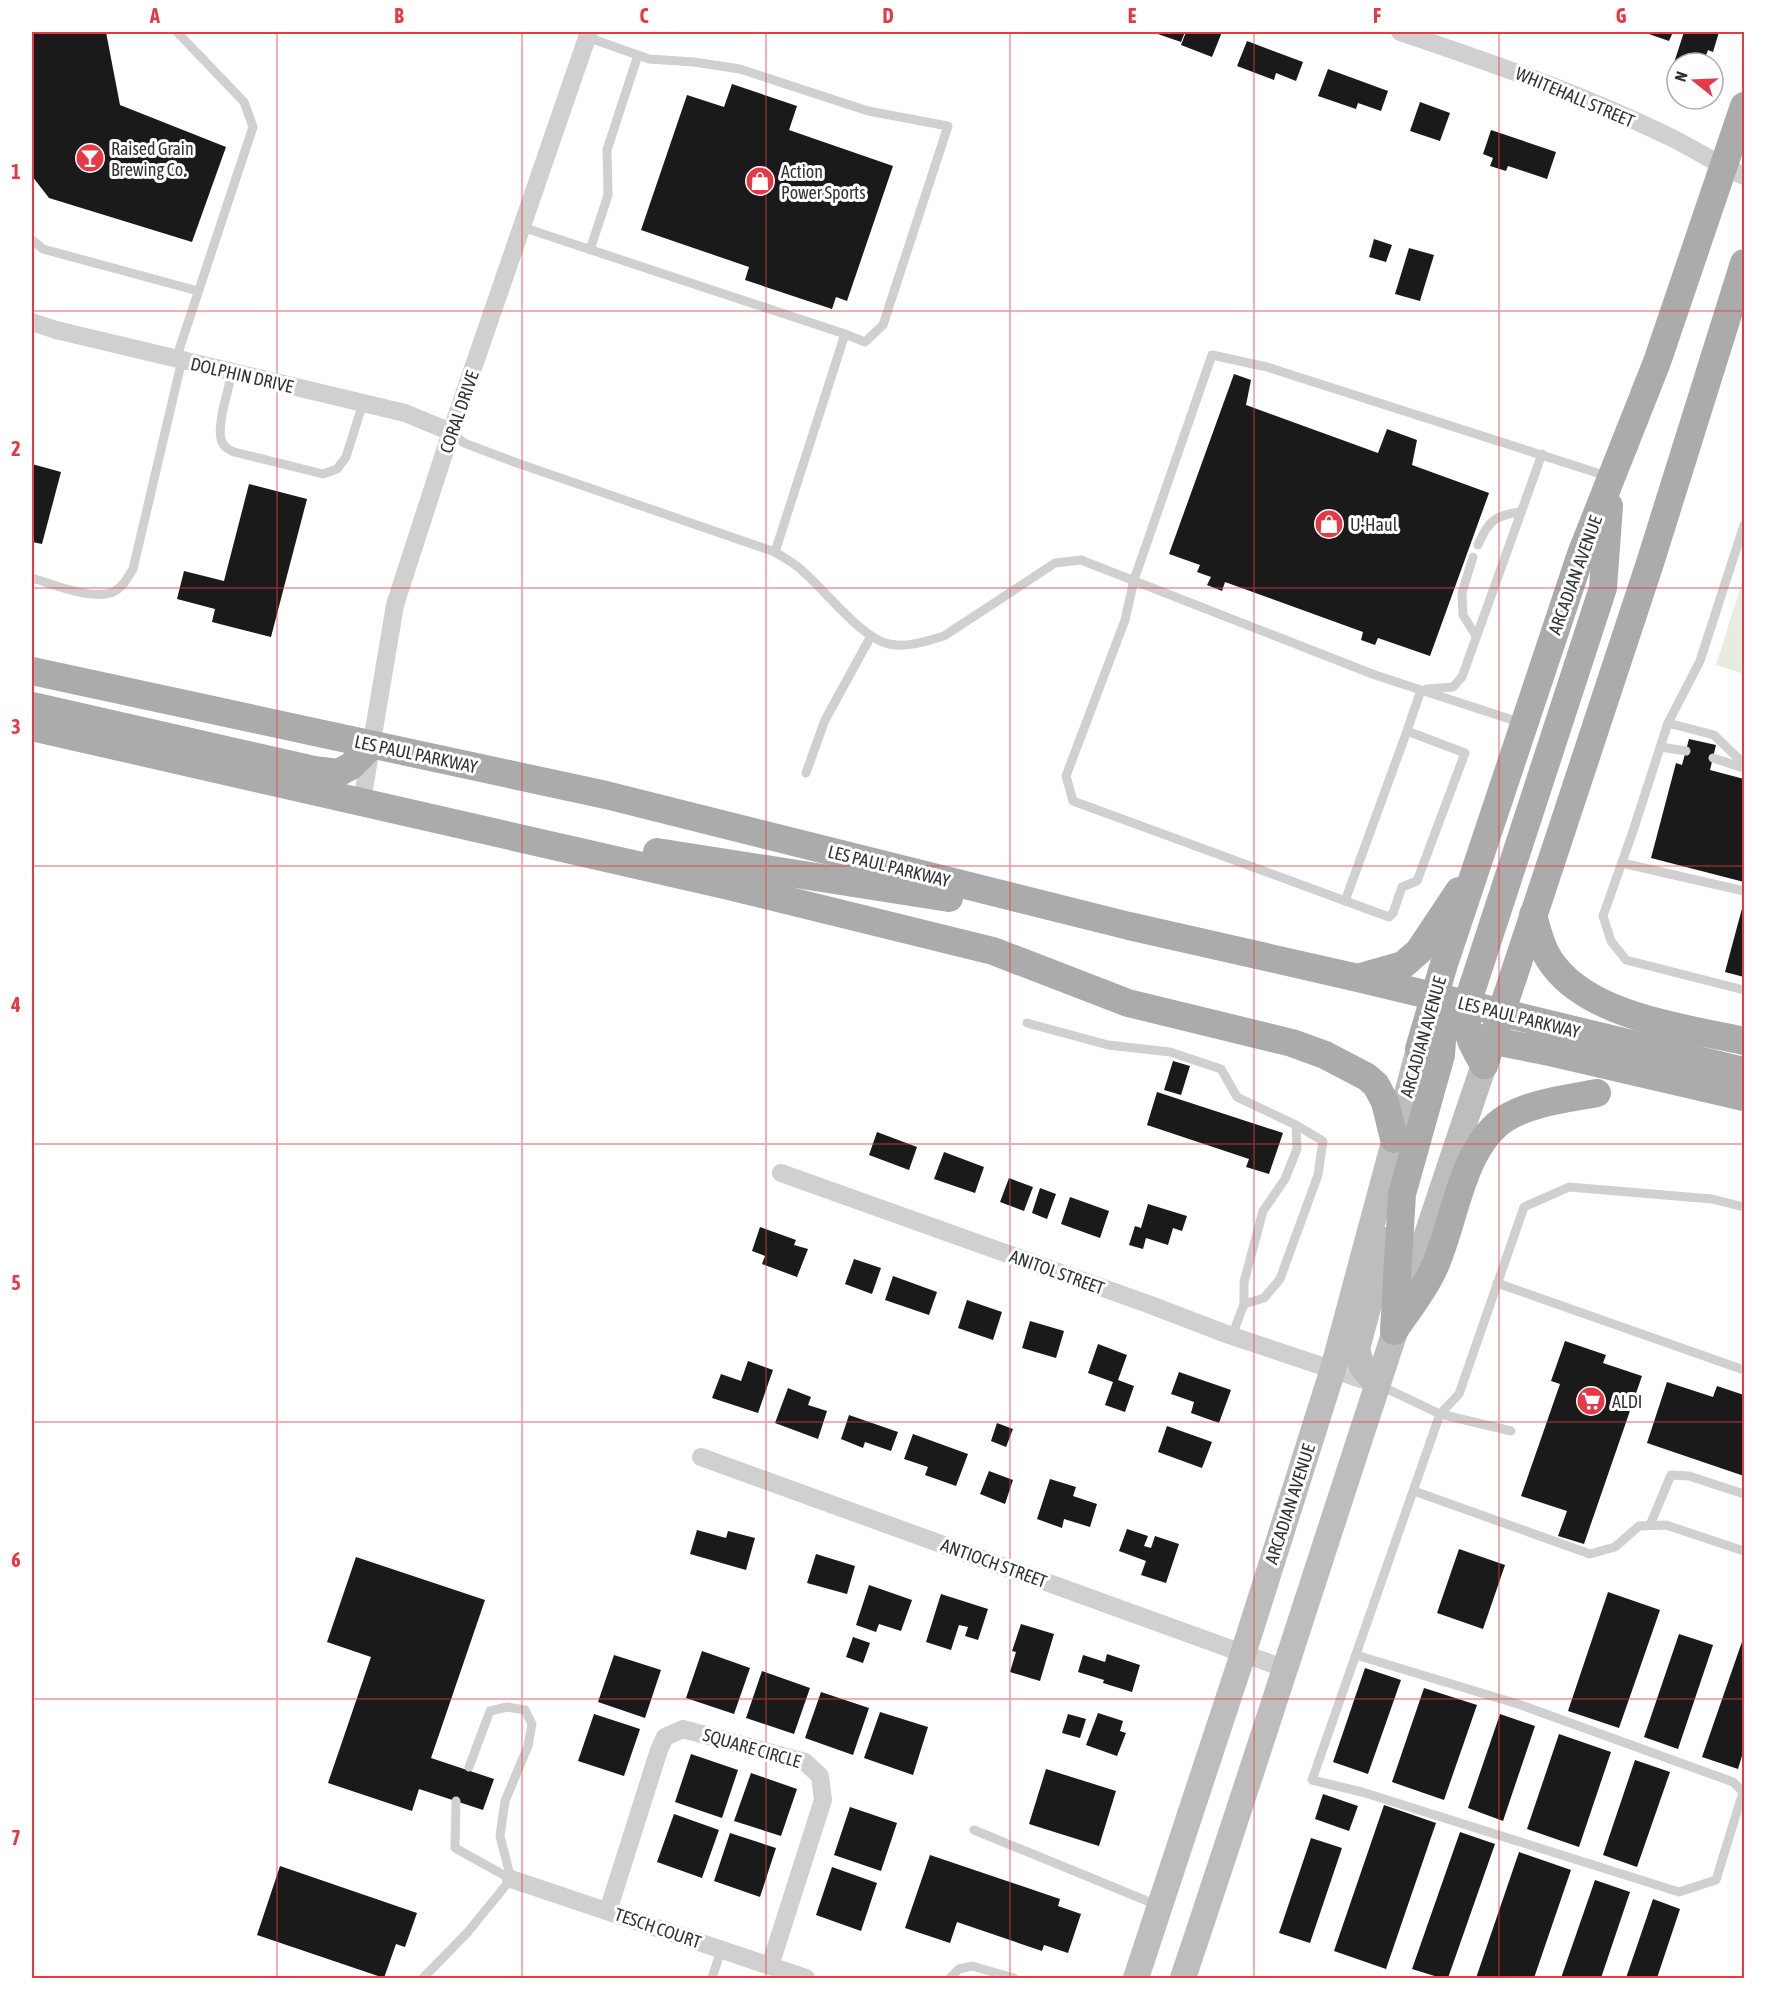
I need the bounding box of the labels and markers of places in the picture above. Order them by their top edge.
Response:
place label: Raised Grain Brewing Co. [111,138,194,180]
bar icon: Raised Grain Brewing Co. [74,142,106,174]
place label: Action Power Sports [781,161,866,203]
shop icon: Action Power Sports [744,165,776,197]
shop icon: U-Haul [1313,508,1345,540]
place label: U-Haul [1350,514,1398,535]
supermarket icon: ALDI [1575,1385,1607,1417]
place label: ALDI [1612,1391,1642,1412]

